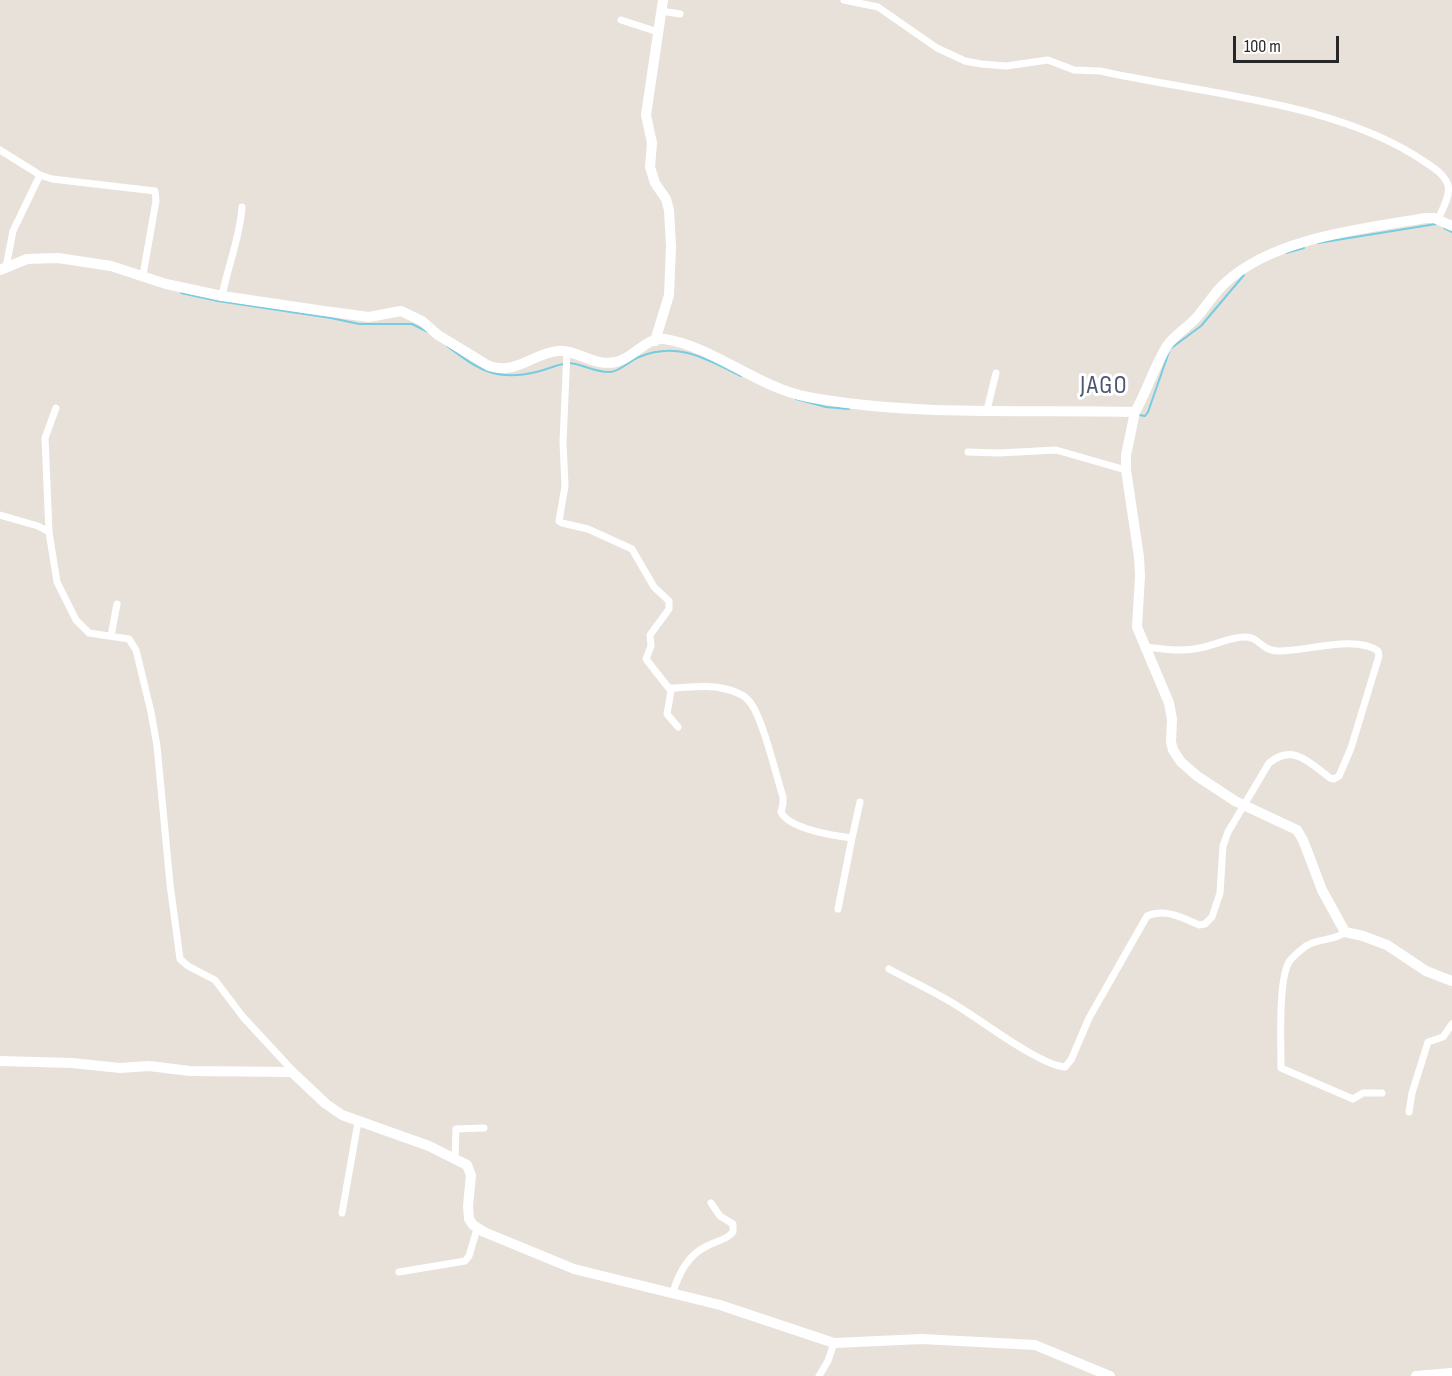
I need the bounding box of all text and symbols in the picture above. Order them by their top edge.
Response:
scale bar [1236,24,1342,62]
text: 100 m [1244,36,1281,57]
district label: JAGO [1080,370,1128,402]

